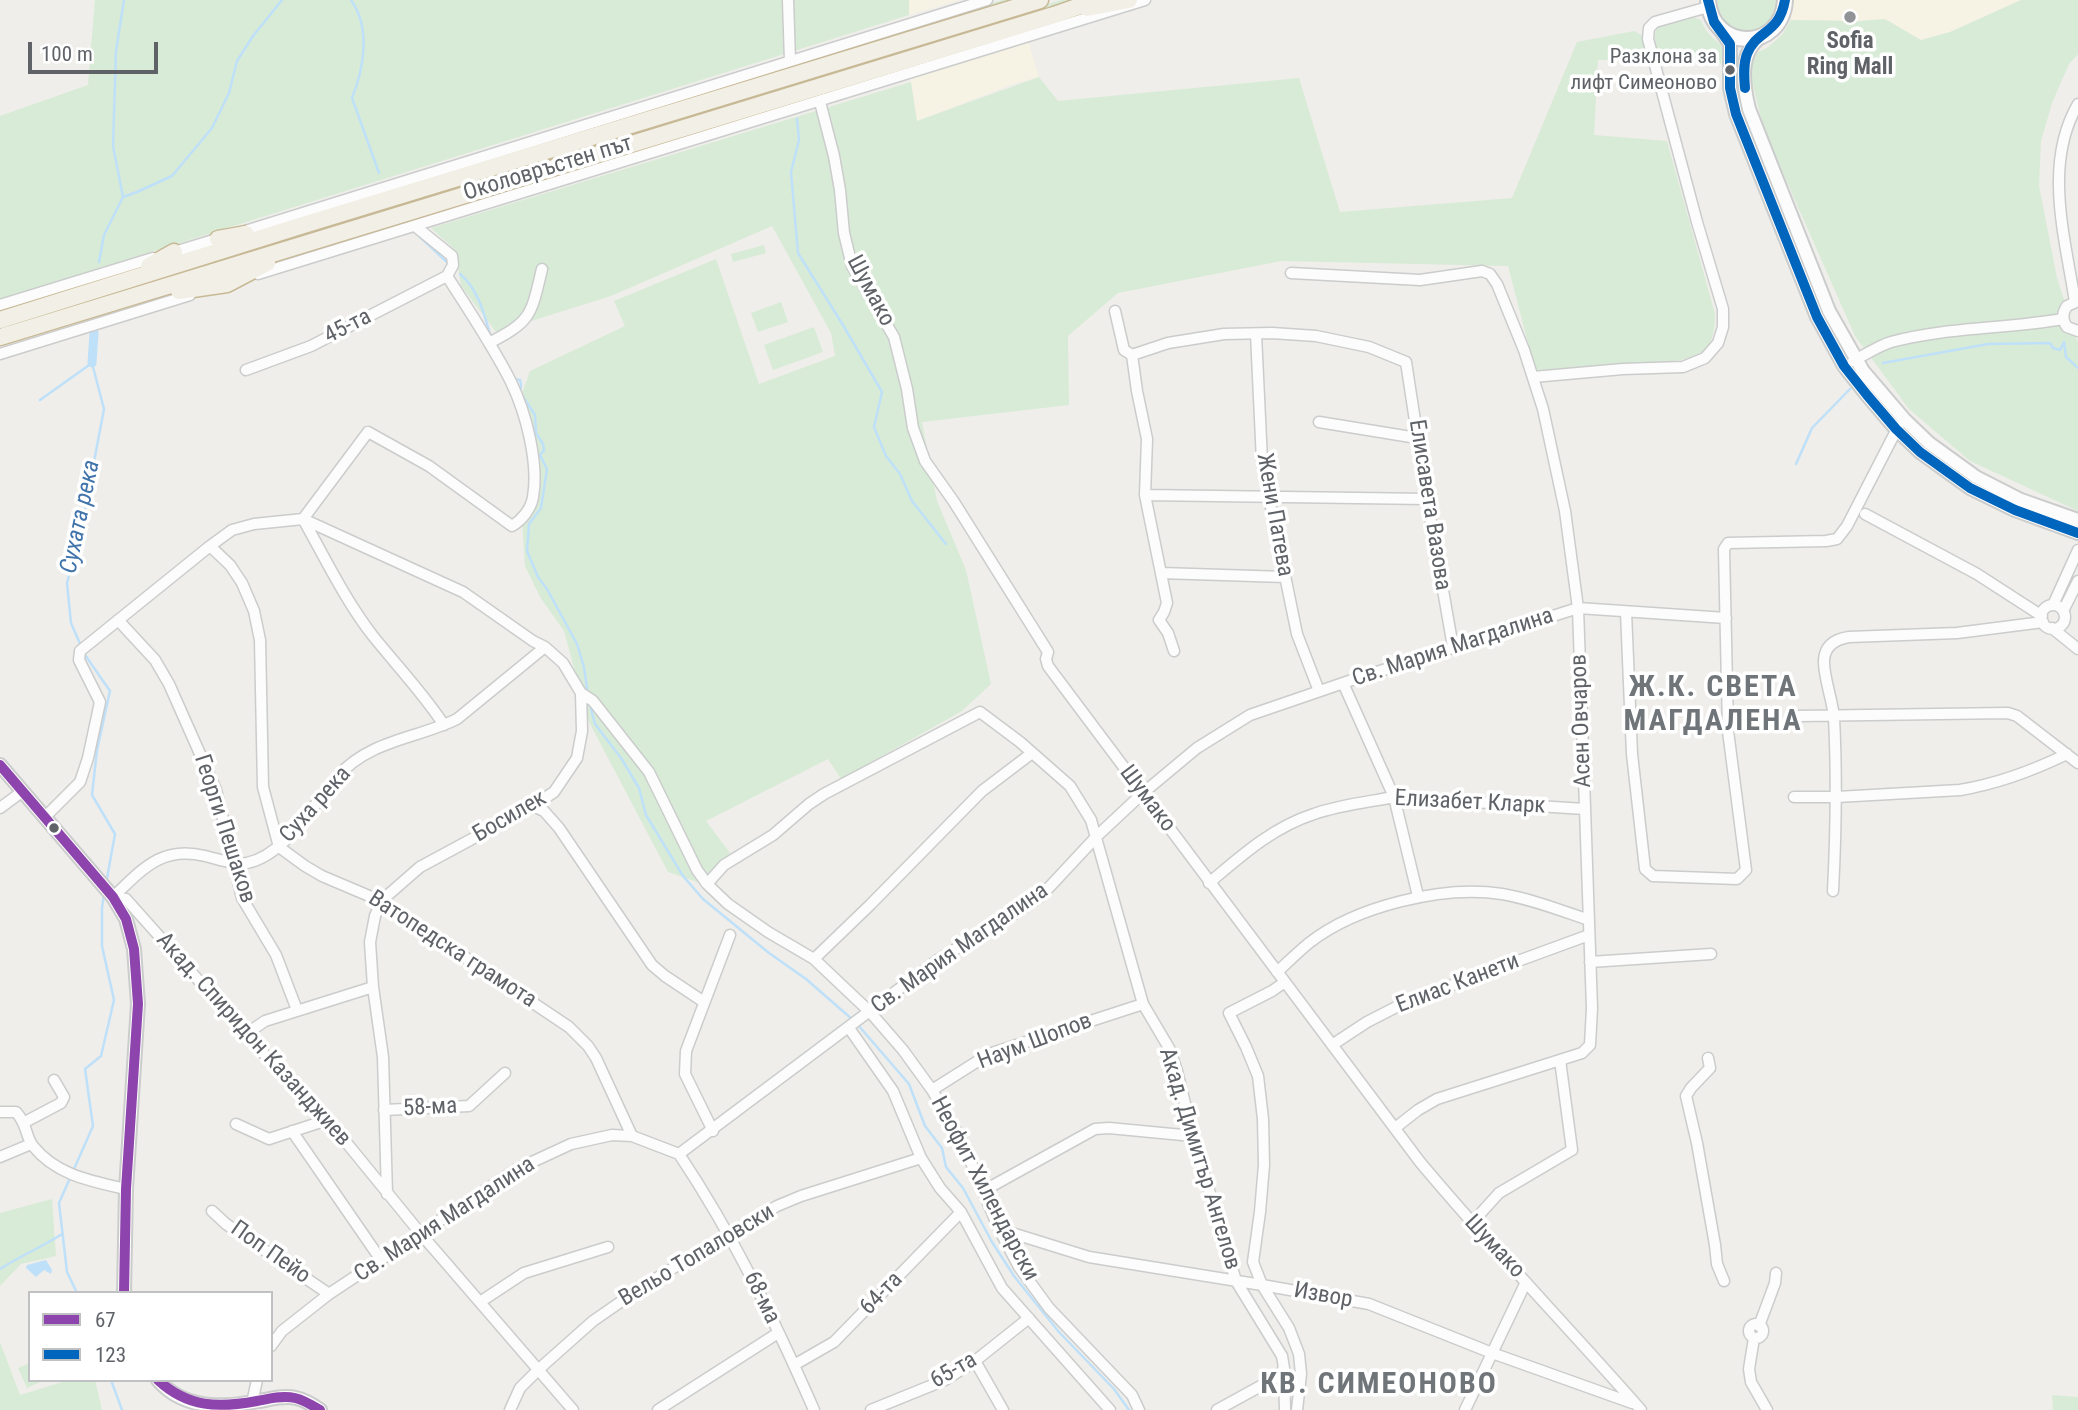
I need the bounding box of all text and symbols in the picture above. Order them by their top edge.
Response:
marker: Sofia Ring Mall [1842,9,1858,25]
scale bar [32,28,161,72]
place label: Sofia Ring Mall [1807,28,1893,82]
text: 100 m [41,42,93,66]
place label: Разклона за лифт Симеоново [1571,45,1717,95]
marker: Разклона за лифт Симеоново [1723,63,1737,77]
street label: Околовръстен път [460,130,636,208]
street label: Шумако [840,251,900,331]
street label: 45-та [320,304,376,350]
street label: Елисавета Вазова [1402,418,1456,592]
street label: Жени Патева [1250,451,1298,579]
water label: Сухата река [55,458,107,576]
street label: Св. Мария Магдалина [1349,602,1557,694]
street label: Асен Овчаров [1566,654,1598,788]
district label: Ж.К. СВЕТА МАГДАЛЕНА [1625,670,1801,740]
street label: Георги Пешаков [187,751,261,907]
street label: Шумако [1113,760,1181,838]
street label: Суха река [275,761,357,849]
street label: Босилек [468,785,552,849]
street label: Елизабет Кларк [1394,785,1546,821]
unlabelled marker [47,821,61,835]
street label: Св. Мария Магдалина [866,878,1054,1020]
street label: Ватопедска грамота [363,885,541,1015]
street label: Акад. Спиридон Казанджиев [150,927,356,1153]
street label: Елиас Канети [1393,948,1523,1020]
street label: Наум Шопов [974,1008,1096,1076]
street label: Акад. Димитър Ангелов [1152,1045,1246,1273]
street label: Неофит Хилендарски [924,1092,1044,1286]
street label: 58-ма [402,1093,458,1123]
street label: Св. Мария Магдалина [350,1151,540,1289]
street label: Вельо Топаловски [614,1199,780,1313]
street label: Шумако [1458,1210,1530,1284]
street label: Поп Пейо [225,1216,315,1290]
street label: 64-та [855,1267,909,1321]
street label: 68-ма [737,1268,785,1328]
street label: Извор [1292,1277,1354,1315]
legend [28,1291,273,1382]
text: 67 [95,1308,116,1332]
text: 123 [95,1343,126,1367]
street label: 65-та [926,1347,982,1395]
district label: КВ. СИМЕОНОВО [1262,1367,1496,1403]

